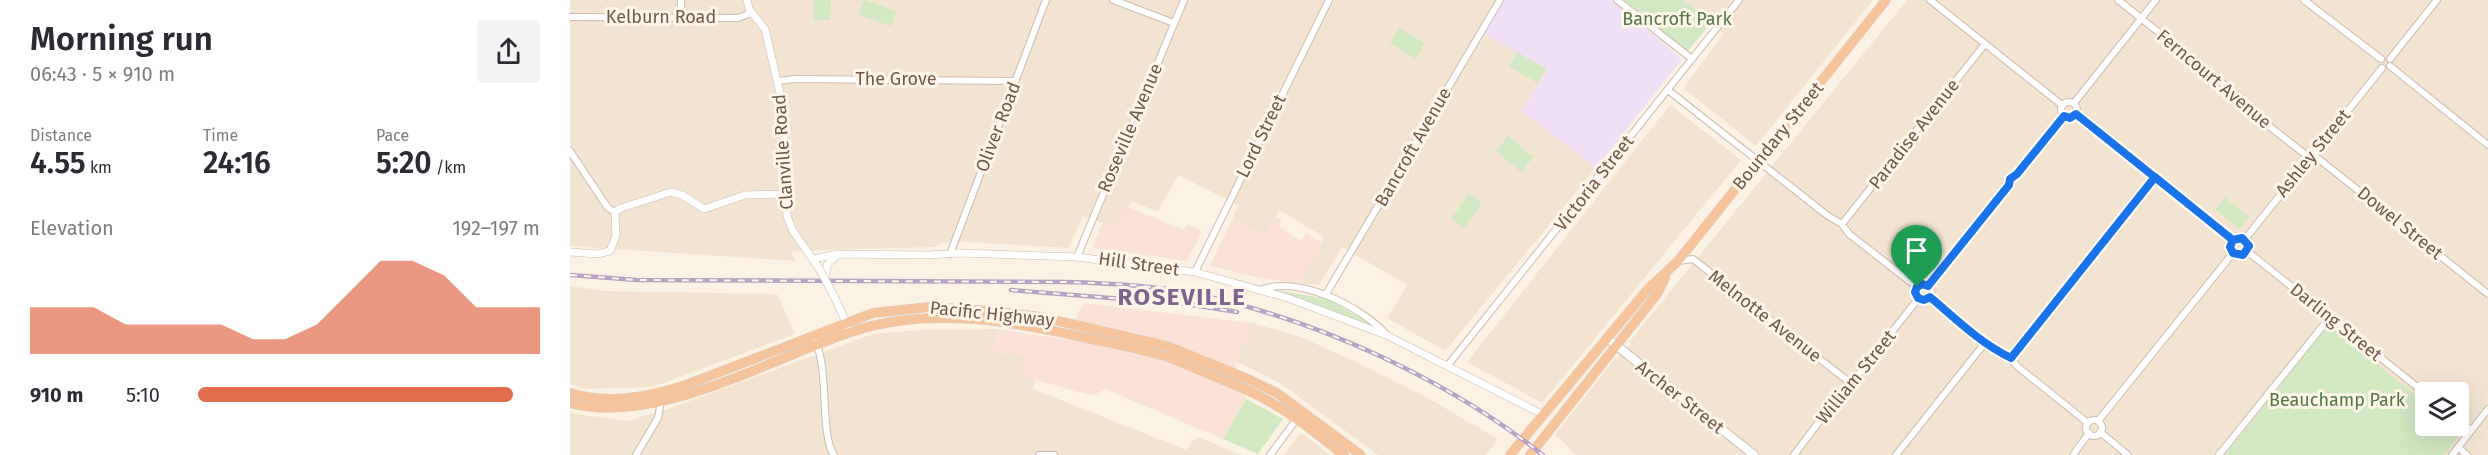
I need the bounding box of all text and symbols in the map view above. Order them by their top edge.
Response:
street label: Kelburn Road [606,6,716,28]
park label: Bancroft Park [1622,8,1733,30]
text: Morning run [30,19,213,59]
button: share [477,20,540,83]
street label: Ferncourt Avenue [2152,25,2276,133]
street label: Roseville Avenue [1093,60,1167,196]
text: 06:43 · 5 × 910 m [30,62,175,86]
street label: The Grove [855,68,937,90]
street label: Paradise Avenue [1864,74,1964,194]
street label: Boundary Street [1728,77,1829,194]
street label: Oliver Road [971,79,1025,175]
street label: Bancroft Avenue [1370,84,1456,210]
street label: Lord Street [1231,90,1291,181]
street label: Clanville Road [768,93,798,211]
street label: Ashley Street [2271,104,2355,201]
text: Distance [30,126,92,145]
text: Time [203,126,238,145]
text: Pace [376,126,409,145]
street label: Victoria Street [1550,130,1639,235]
text: 4.55 [30,145,86,181]
text: 24:16 [203,145,271,181]
text: 5:20 [376,145,432,181]
text: km [86,158,112,177]
text: /km [432,158,466,177]
street label: Dowel Street [2353,182,2448,264]
text: Elevation [30,216,114,240]
text: 192–197 m [452,216,540,240]
pin [1891,225,1942,287]
icon: arrive [1900,234,1933,267]
street label: Hill Street [1097,247,1181,281]
street label: Melnotte Avenue [1704,265,1826,367]
street label: Darling Street [2286,278,2387,366]
district label: ROSEVILLE [1118,283,1246,311]
street label: Pacific Highway [929,297,1055,331]
street label: William Street [1811,325,1901,428]
street label: Archer Street [1631,356,1729,439]
map controls [2415,382,2469,436]
button: layers [2415,382,2469,436]
text: 910 m [30,383,83,407]
text: 5:10 [126,383,160,407]
park label: Beauchamp Park [2269,389,2406,411]

